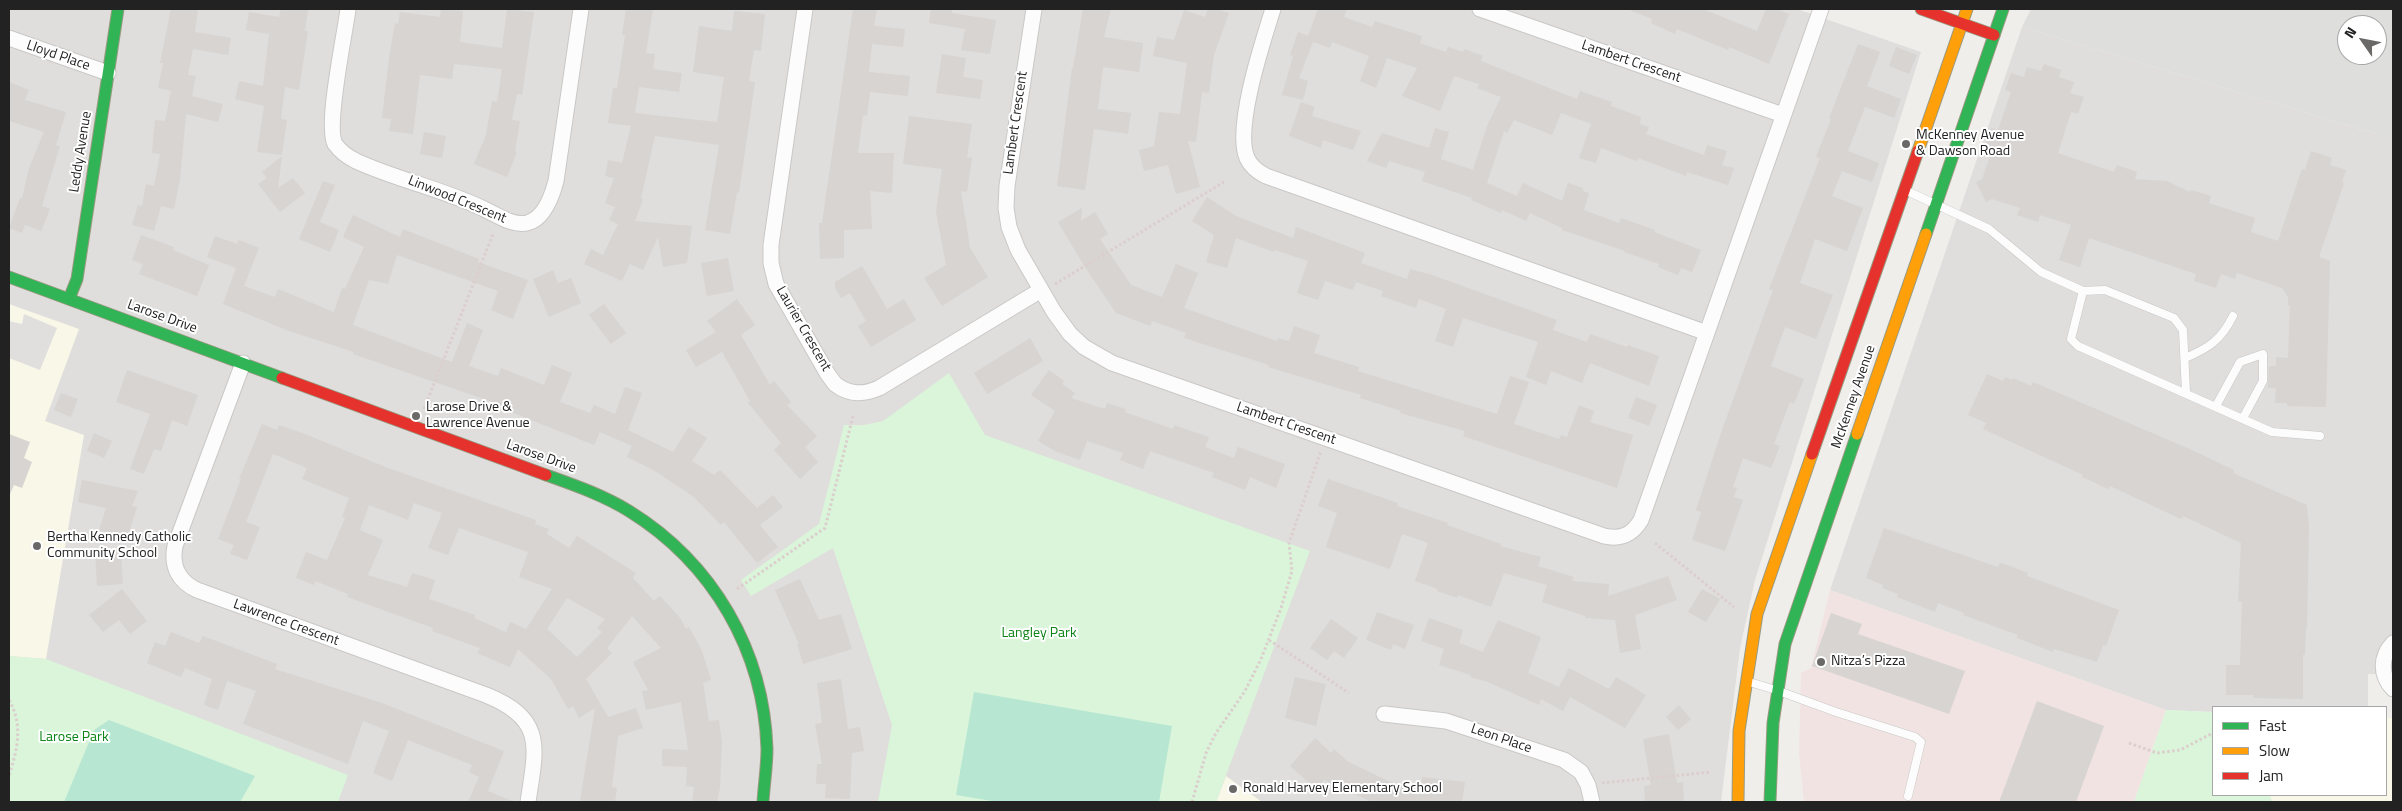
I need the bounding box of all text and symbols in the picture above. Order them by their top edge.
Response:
north arrow [2337,15,2387,65]
text: N [2338,22,2361,42]
street label: Lloyd Place [24,37,92,75]
street label: Lambert Crescent [1579,37,1683,87]
street label: Lambert Crescent [1000,70,1032,176]
street label: Leddy Avenue [66,110,96,194]
place label: McKenney Avenue & Dawson Road [1916,128,2024,160]
marker: McKenney Avenue & Dawson Road [1900,138,1912,150]
street label: Linwood Crescent [405,173,509,227]
street label: Laurier Crescent [772,283,834,375]
street label: Larose Drive [125,297,199,337]
street label: McKenney Avenue [1828,343,1880,451]
street label: Lambert Crescent [1234,399,1338,449]
place label: Larose Drive & Lawrence Avenue [426,400,530,432]
marker: Larose Drive & Lawrence Avenue [410,410,422,422]
street label: Larose Drive [504,437,578,477]
place label: Bertha Kennedy Catholic Community School [47,530,191,562]
marker: Bertha Kennedy Catholic Community School [31,540,43,552]
street label: Lawrence Crescent [231,596,341,650]
park label: Langley Park [1001,626,1077,642]
place label: Nitza’s Pizza [1831,654,1905,670]
marker: Nitza’s Pizza [1815,656,1827,668]
legend [2212,706,2387,796]
text: Fast [2259,714,2286,737]
street label: Leon Place [1468,721,1534,757]
park label: Larose Park [39,730,109,746]
text: Slow [2259,739,2290,762]
text: Jam [2259,764,2283,787]
place label: Ronald Harvey Elementary School [1243,781,1442,797]
marker: Ronald Harvey Elementary School [1227,783,1239,795]

